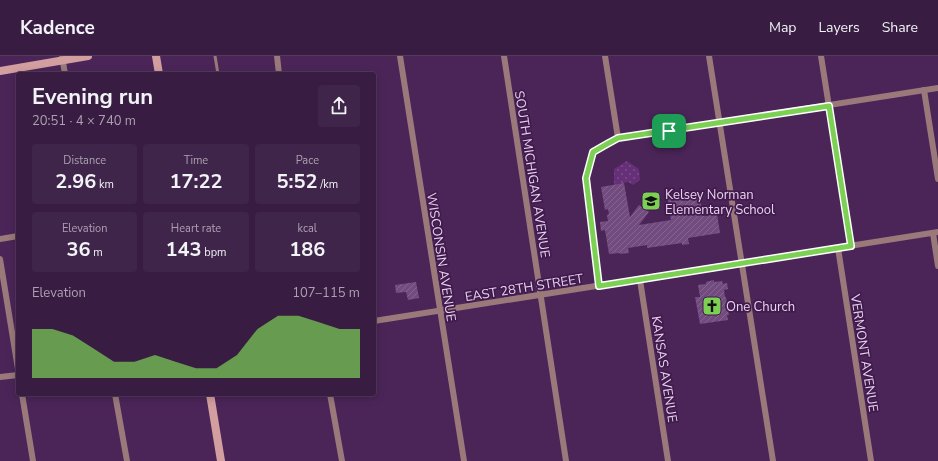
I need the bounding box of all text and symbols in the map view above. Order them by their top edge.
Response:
text: Kadence [20,15,95,41]
text: Map [769,18,796,37]
text: Layers [818,18,860,37]
text: Share [882,18,918,37]
text: Evening run [32,82,153,112]
button: share [318,85,360,127]
street label: SOUTH MICHIGAN AVENUE [510,89,554,259]
text: 20:51 · 4 × 740 m [32,112,136,130]
pin [652,114,686,148]
icon: arrive [658,120,680,142]
text: Distance [63,153,106,168]
text: Time [184,153,208,168]
text: Pace [296,153,319,168]
text: 2.96 [55,168,96,195]
text: 17:22 [170,168,222,195]
text: 5:52 [276,168,317,195]
text: km [96,177,114,192]
text: /km [317,177,338,192]
place label: Kelsey Norman Elementary School [665,186,775,219]
school or university icon: Kelsey Norman Elementary School [640,190,662,212]
street label: WISCONSIN AVENUE [422,192,460,323]
text: Elevation [62,221,107,236]
text: Heart rate [171,221,221,236]
text: kcal [298,221,317,236]
text: 36 [67,236,91,263]
text: 143 [165,236,201,263]
text: 186 [289,236,325,263]
text: m [91,245,103,260]
text: bpm [201,245,227,260]
street label: EAST 28TH STREET [464,270,585,306]
text: Elevation [32,284,86,302]
text: 107–115 m [292,284,360,302]
street label: VERMONT AVENUE [846,292,882,413]
church icon: One Church [701,295,723,317]
place label: One Church [726,298,795,316]
street label: KANSAS AVENUE [647,315,681,424]

